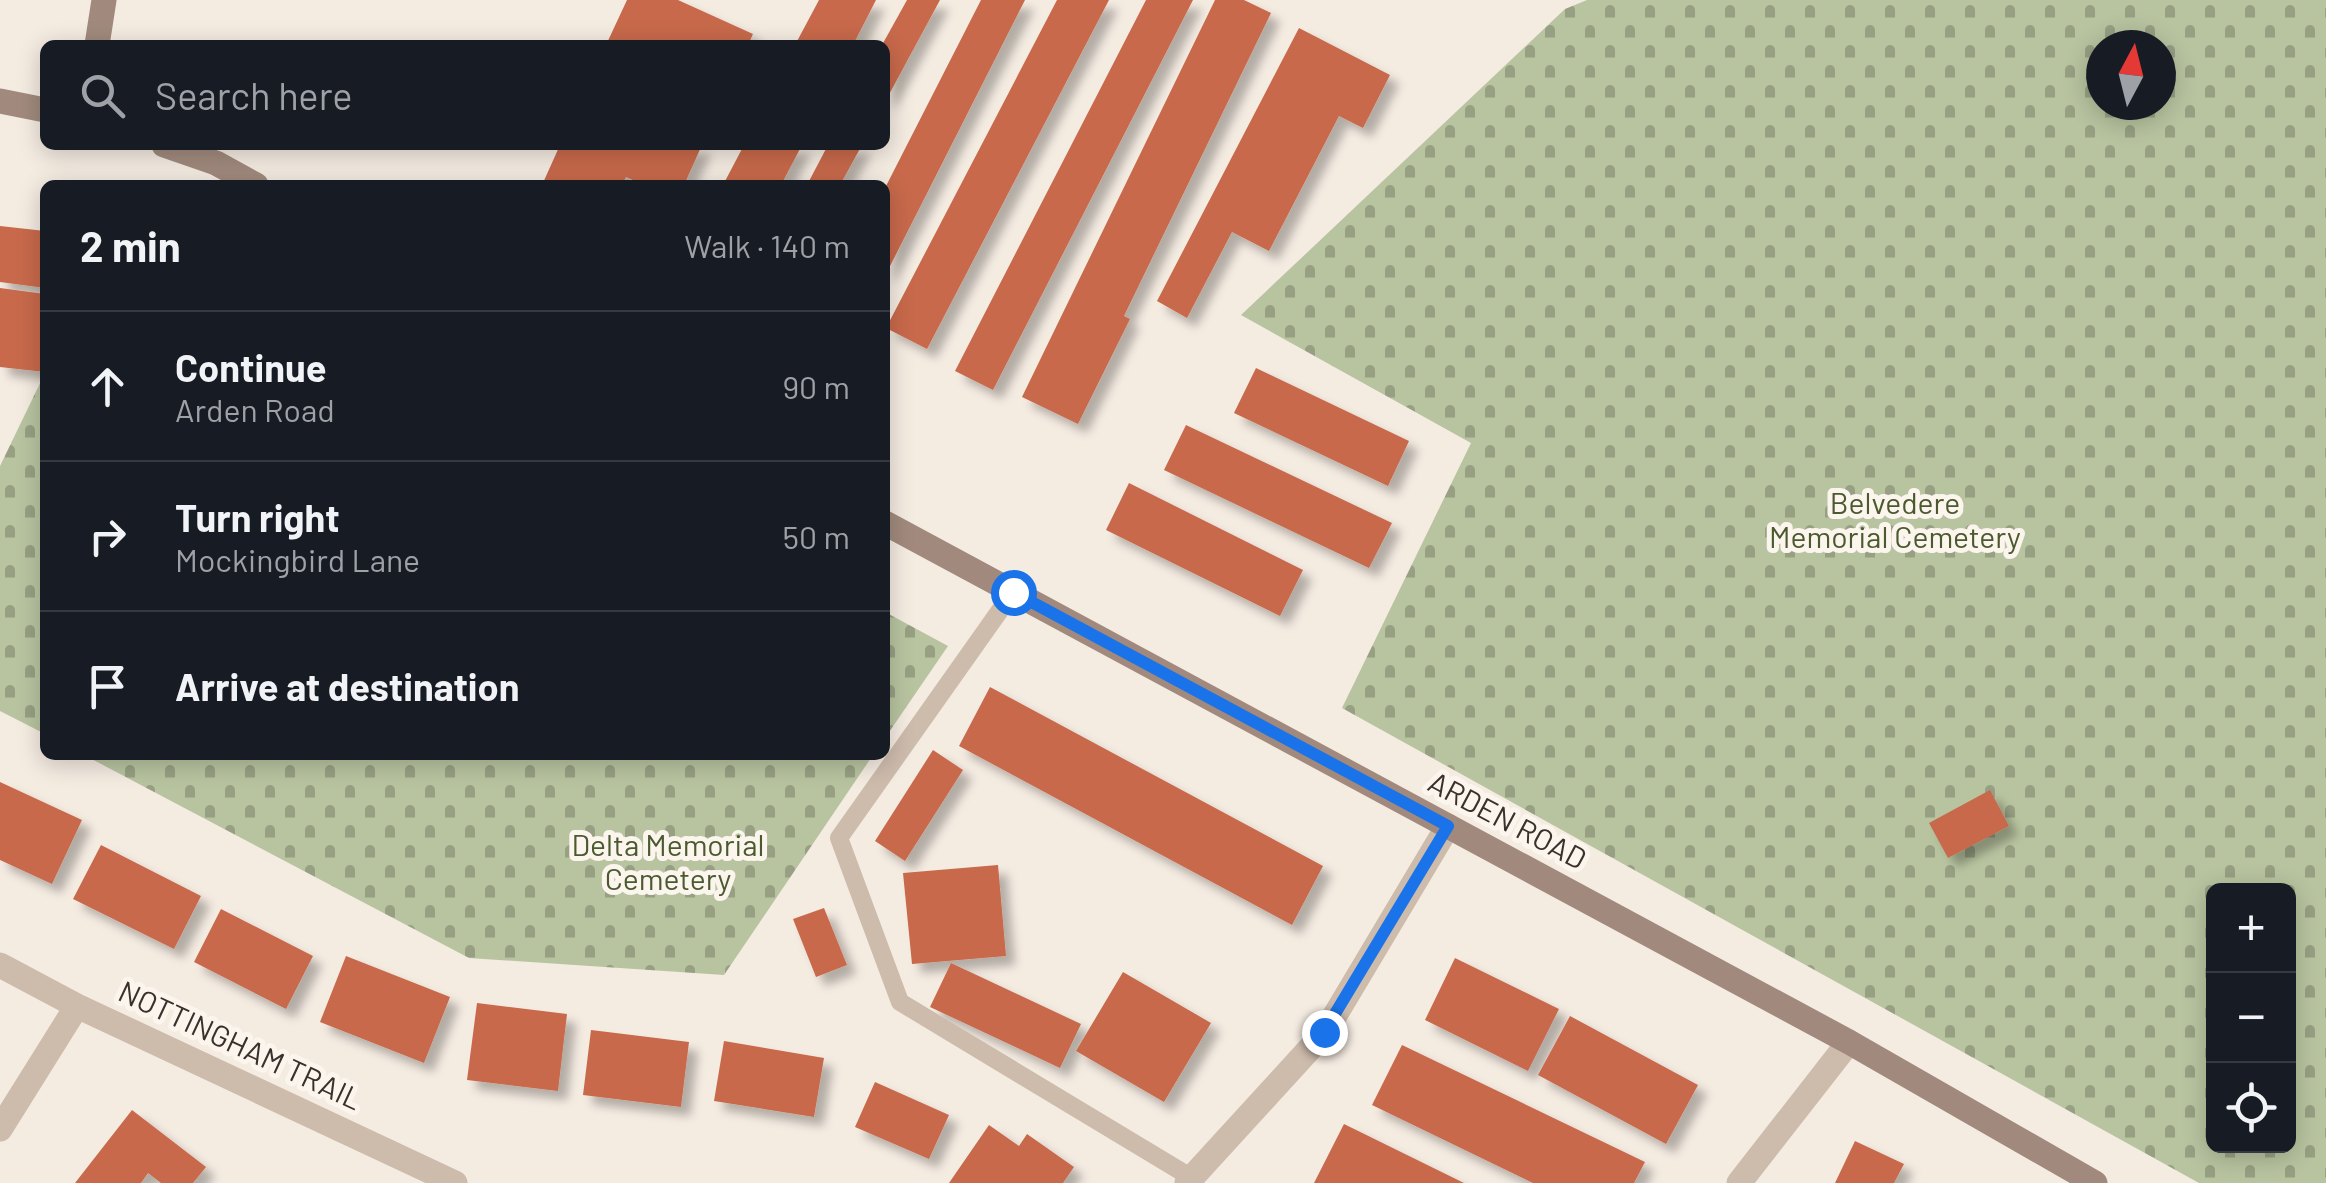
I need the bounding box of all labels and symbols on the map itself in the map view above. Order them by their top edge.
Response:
north arrow [2086,30,2176,120]
park label: Belvedere Memorial Cemetery [1769,484,2021,554]
route start [991,570,1037,616]
street label: ARDEN ROAD [1423,763,1593,876]
park label: Delta Memorial Cemetery [572,826,764,896]
street label: NOTTINGHAM TRAIL [113,972,368,1116]
route end [1302,1010,1348,1056]

